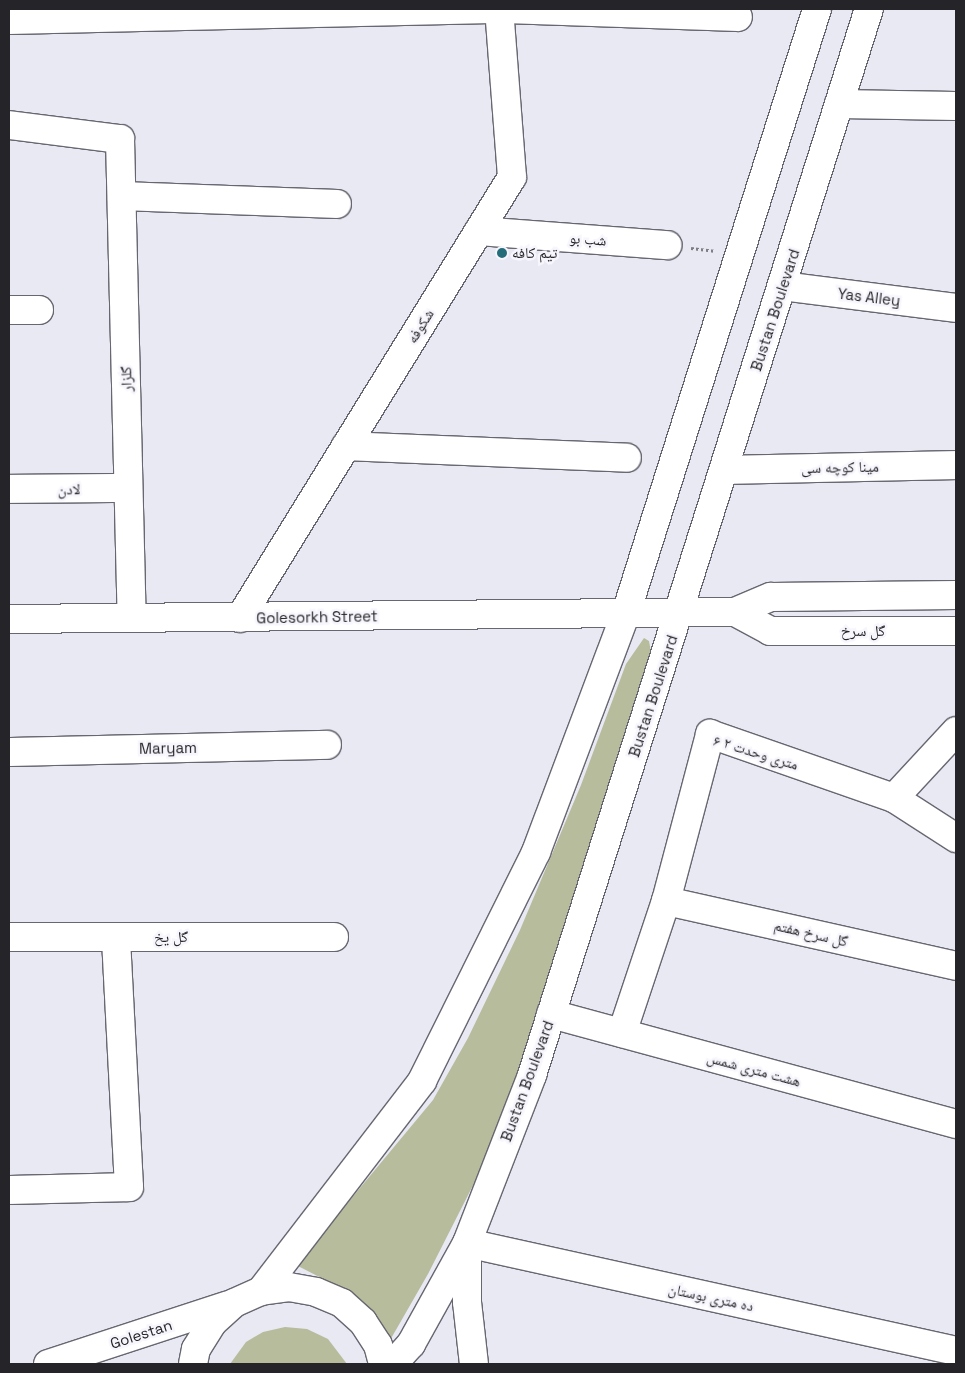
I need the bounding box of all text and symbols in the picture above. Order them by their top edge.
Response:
street label: شب بو [569,229,607,249]
place label: تیم کافه [512,244,557,262]
marker: تیم کافه [496,247,508,259]
street label: Bustan Boulevard [747,247,803,373]
street label: Yas Alley [837,284,901,310]
street label: شکوفه [403,306,437,346]
street label: گلزار [117,366,135,392]
street label: مینا کوچه سی [801,457,879,477]
street label: لادن [57,480,81,498]
street label: Golesorkh Street [256,607,378,627]
street label: گل سرخ [841,622,885,640]
street label: Bustan Boulevard [625,633,681,759]
street label: ۶ متری وحدت ۲ [711,731,801,773]
street label: Maryam [139,738,197,758]
street label: گل سرخ هفتم [772,916,850,950]
street label: گل یخ [154,928,188,946]
street label: Bustan Boulevard [497,1018,557,1144]
street label: هشت متری شمس [705,1048,803,1090]
street label: ده متری بوستان [667,1279,755,1315]
street label: Golestan [108,1316,174,1352]

